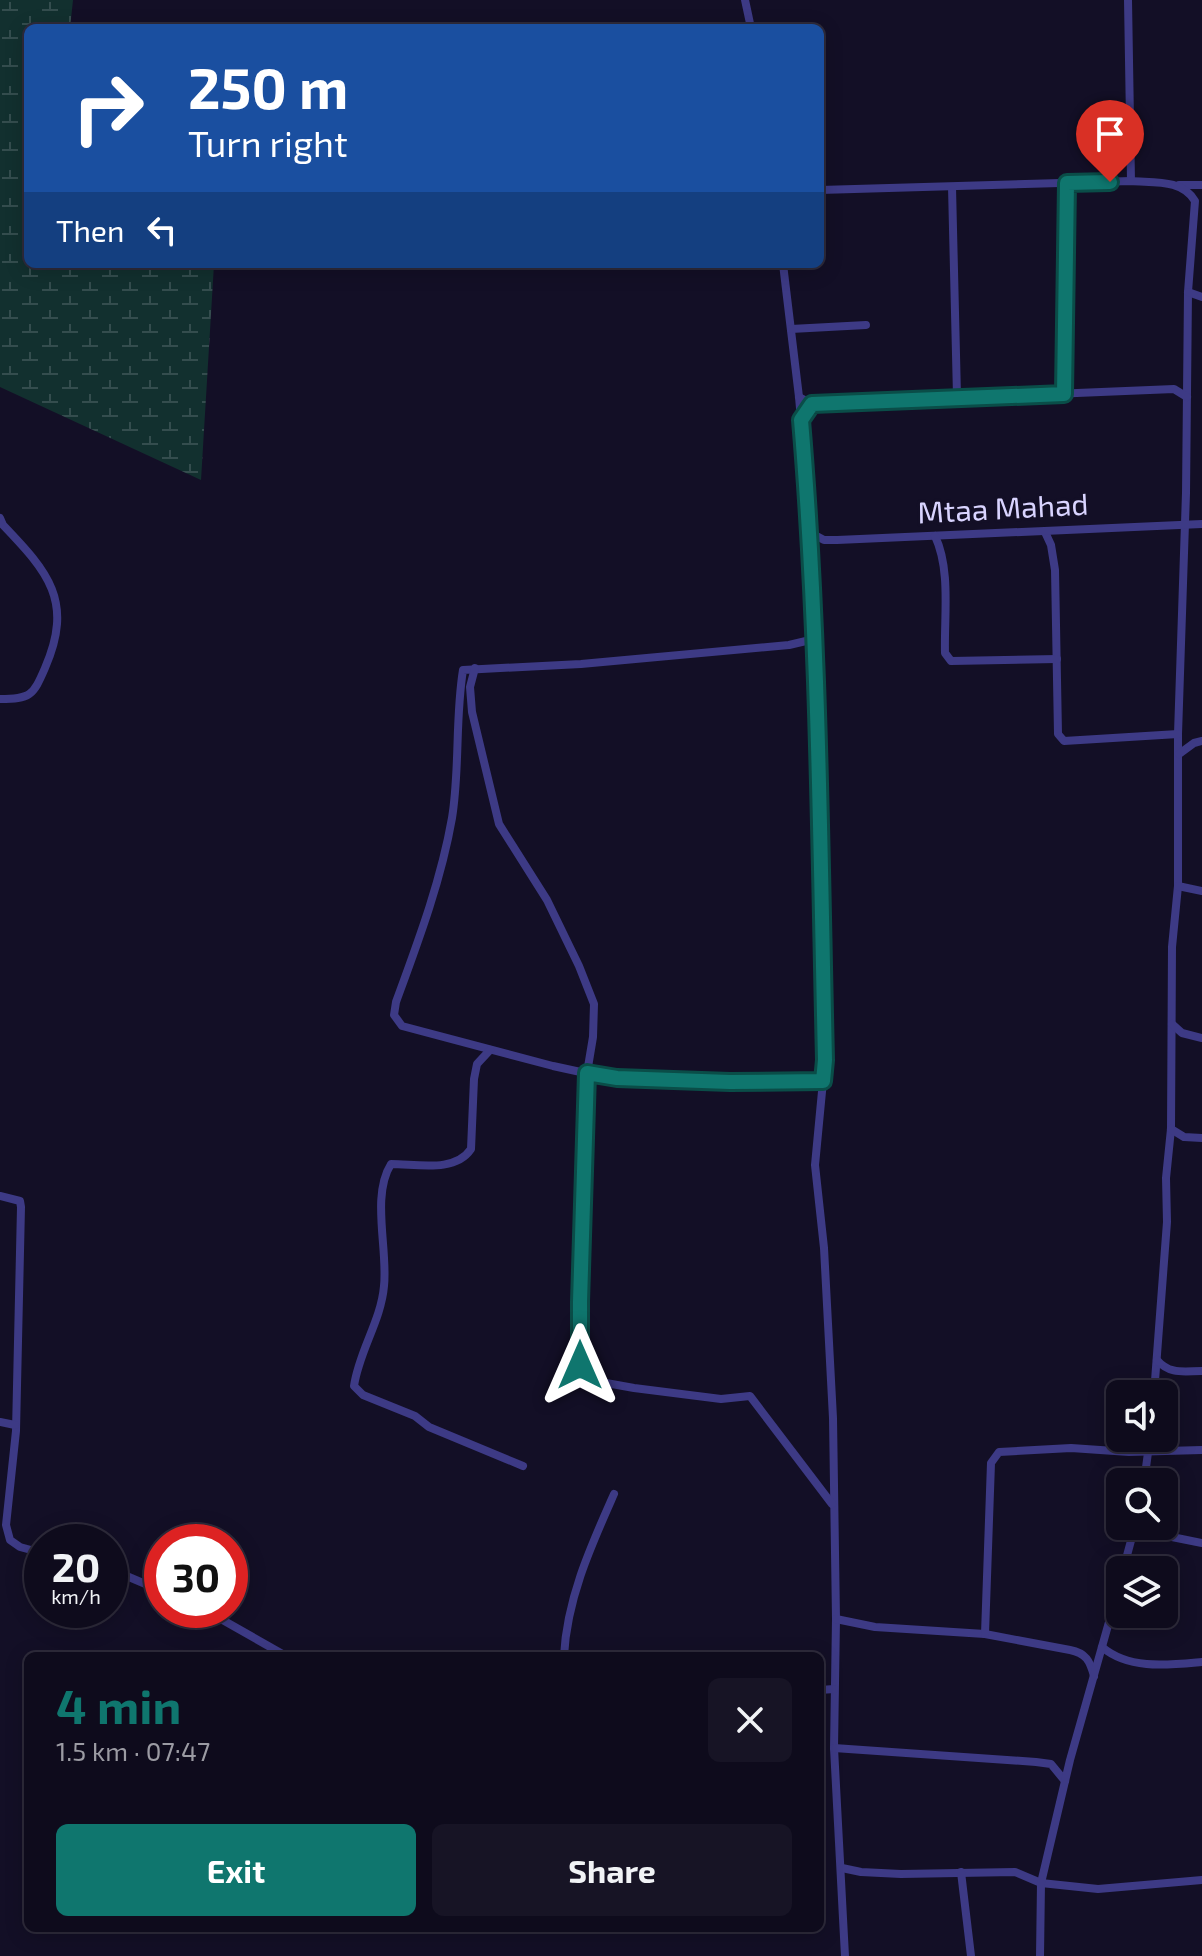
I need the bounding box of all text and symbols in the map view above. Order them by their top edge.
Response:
text: 250 m [188,53,348,120]
icon: right [56,56,160,160]
pin [1076,100,1144,182]
icon: arrive [1088,112,1132,156]
text: Turn right [188,121,348,164]
icon: left [140,208,184,252]
text: Then [56,212,124,248]
street label: Mtaa Mahad [916,485,1089,529]
position arrow [538,1323,622,1407]
map controls [1106,1380,1178,1628]
button: sound [1106,1380,1178,1452]
button: search [1106,1468,1178,1540]
speed limit sign: 30 [144,1524,248,1628]
text: 20 [52,1542,100,1590]
button: layers [1106,1556,1178,1628]
text: km/h [51,1584,101,1608]
text: 4 min [56,1676,181,1734]
button: close [708,1678,792,1762]
text: 1.5 km · 07:47 [56,1735,210,1766]
button: Exit [56,1824,416,1916]
button: Share [432,1824,792,1916]

